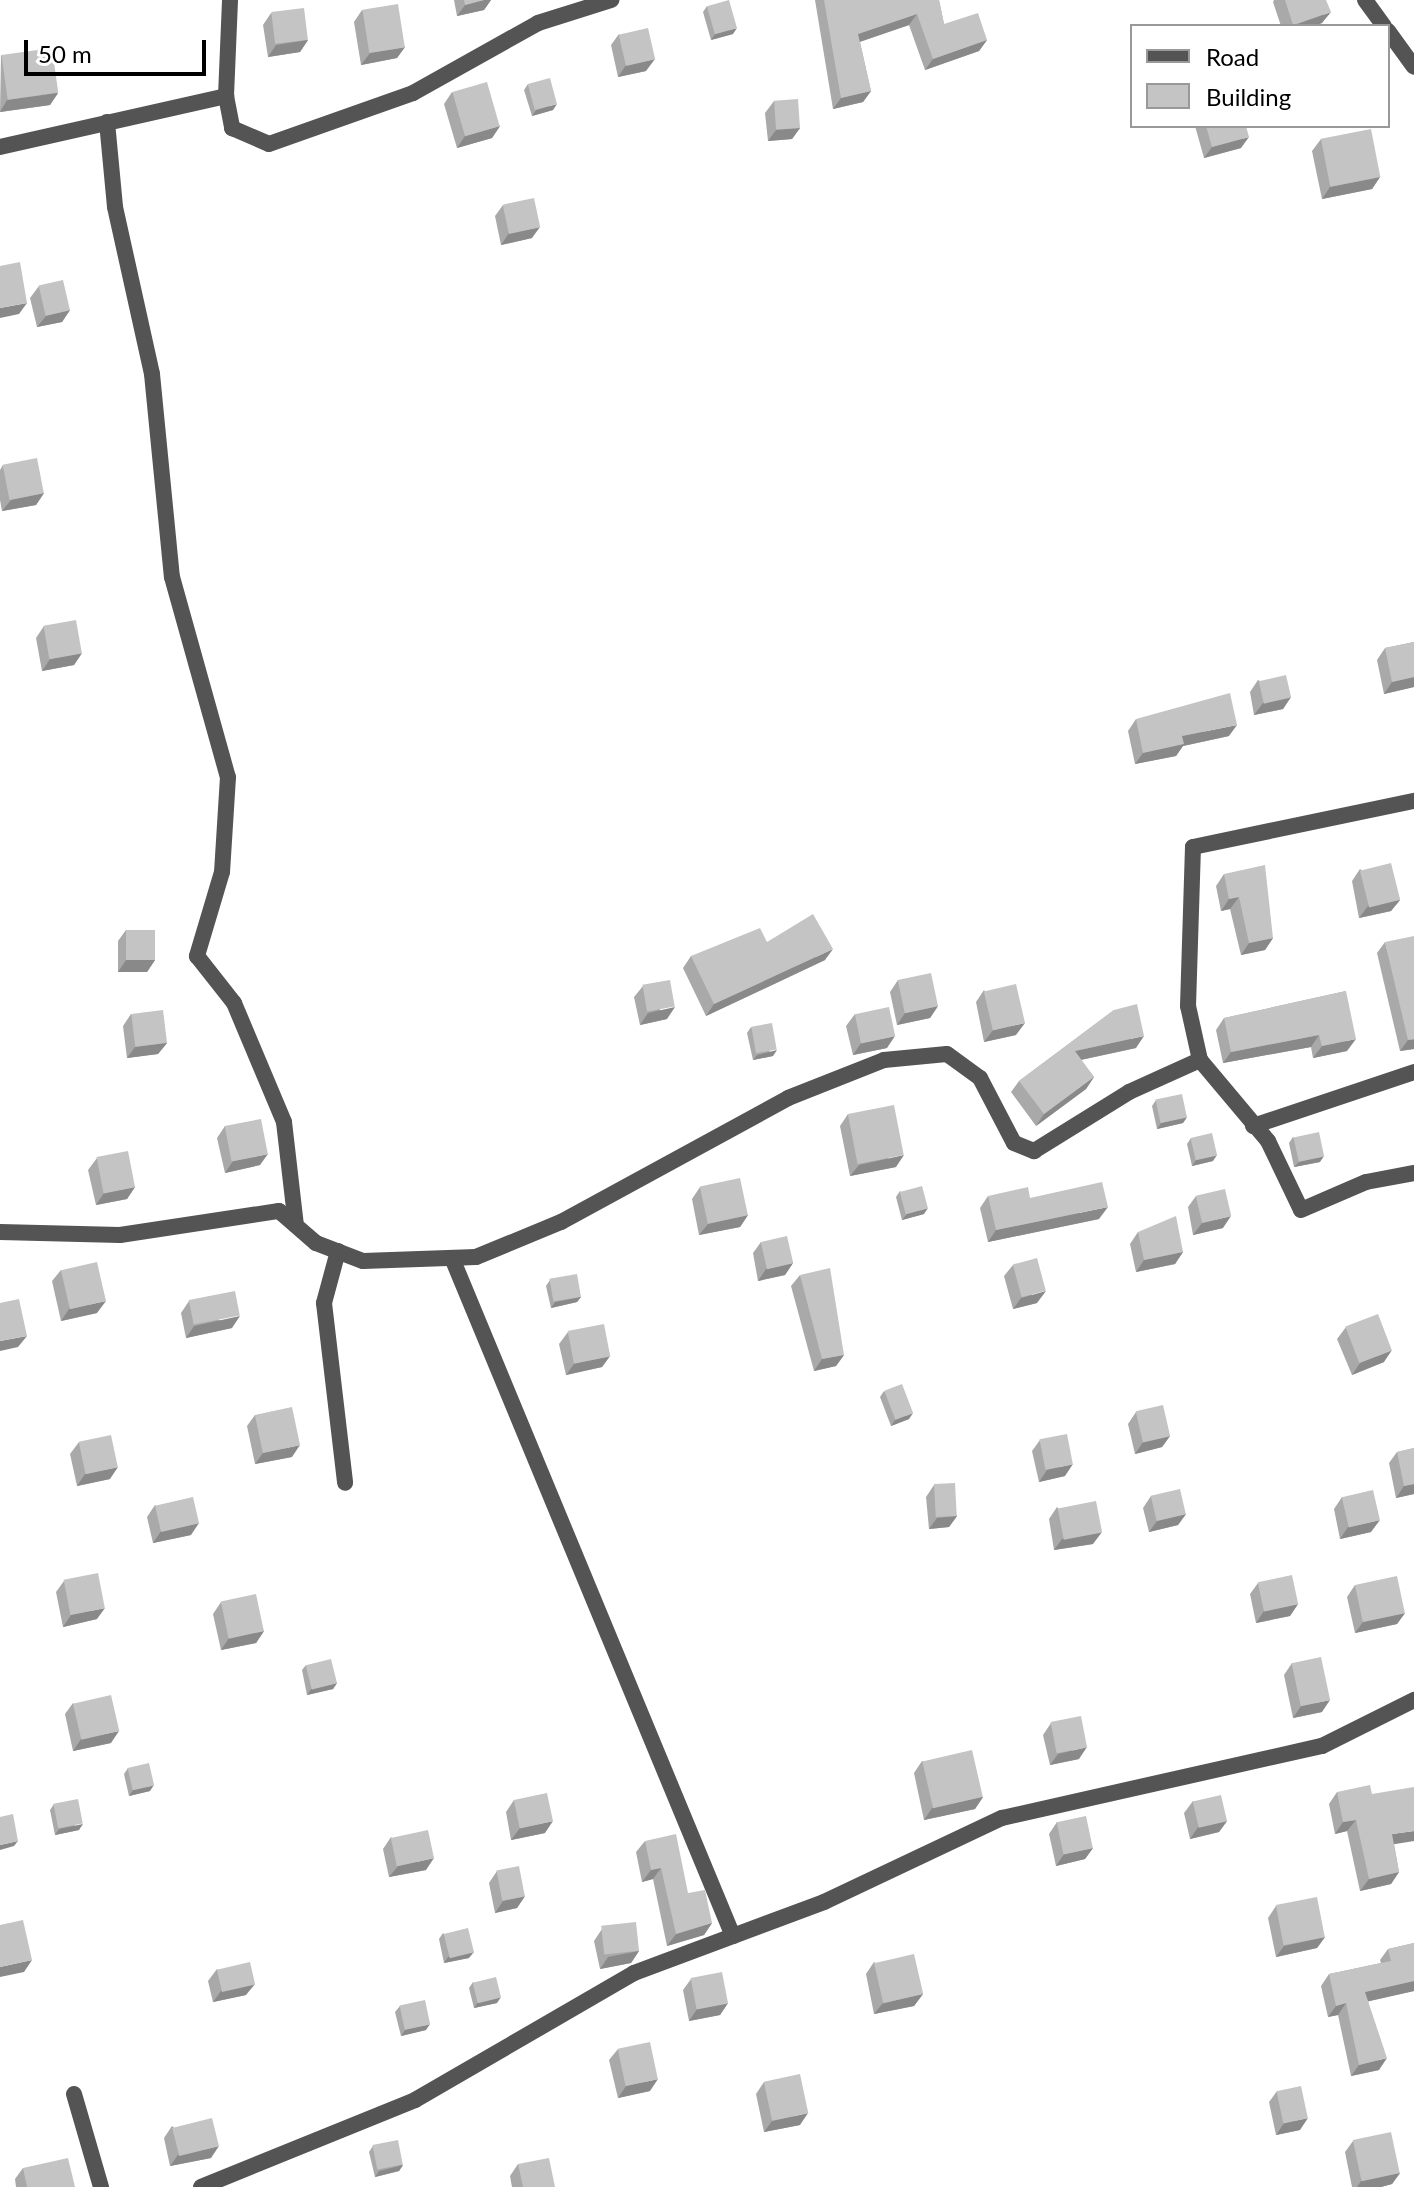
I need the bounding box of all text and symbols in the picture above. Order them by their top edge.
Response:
scale bar [28,24,210,74]
legend [1130,24,1390,128]
text: 50 m [38,39,92,68]
text: Road [1206,42,1259,71]
text: Building [1206,82,1291,111]

